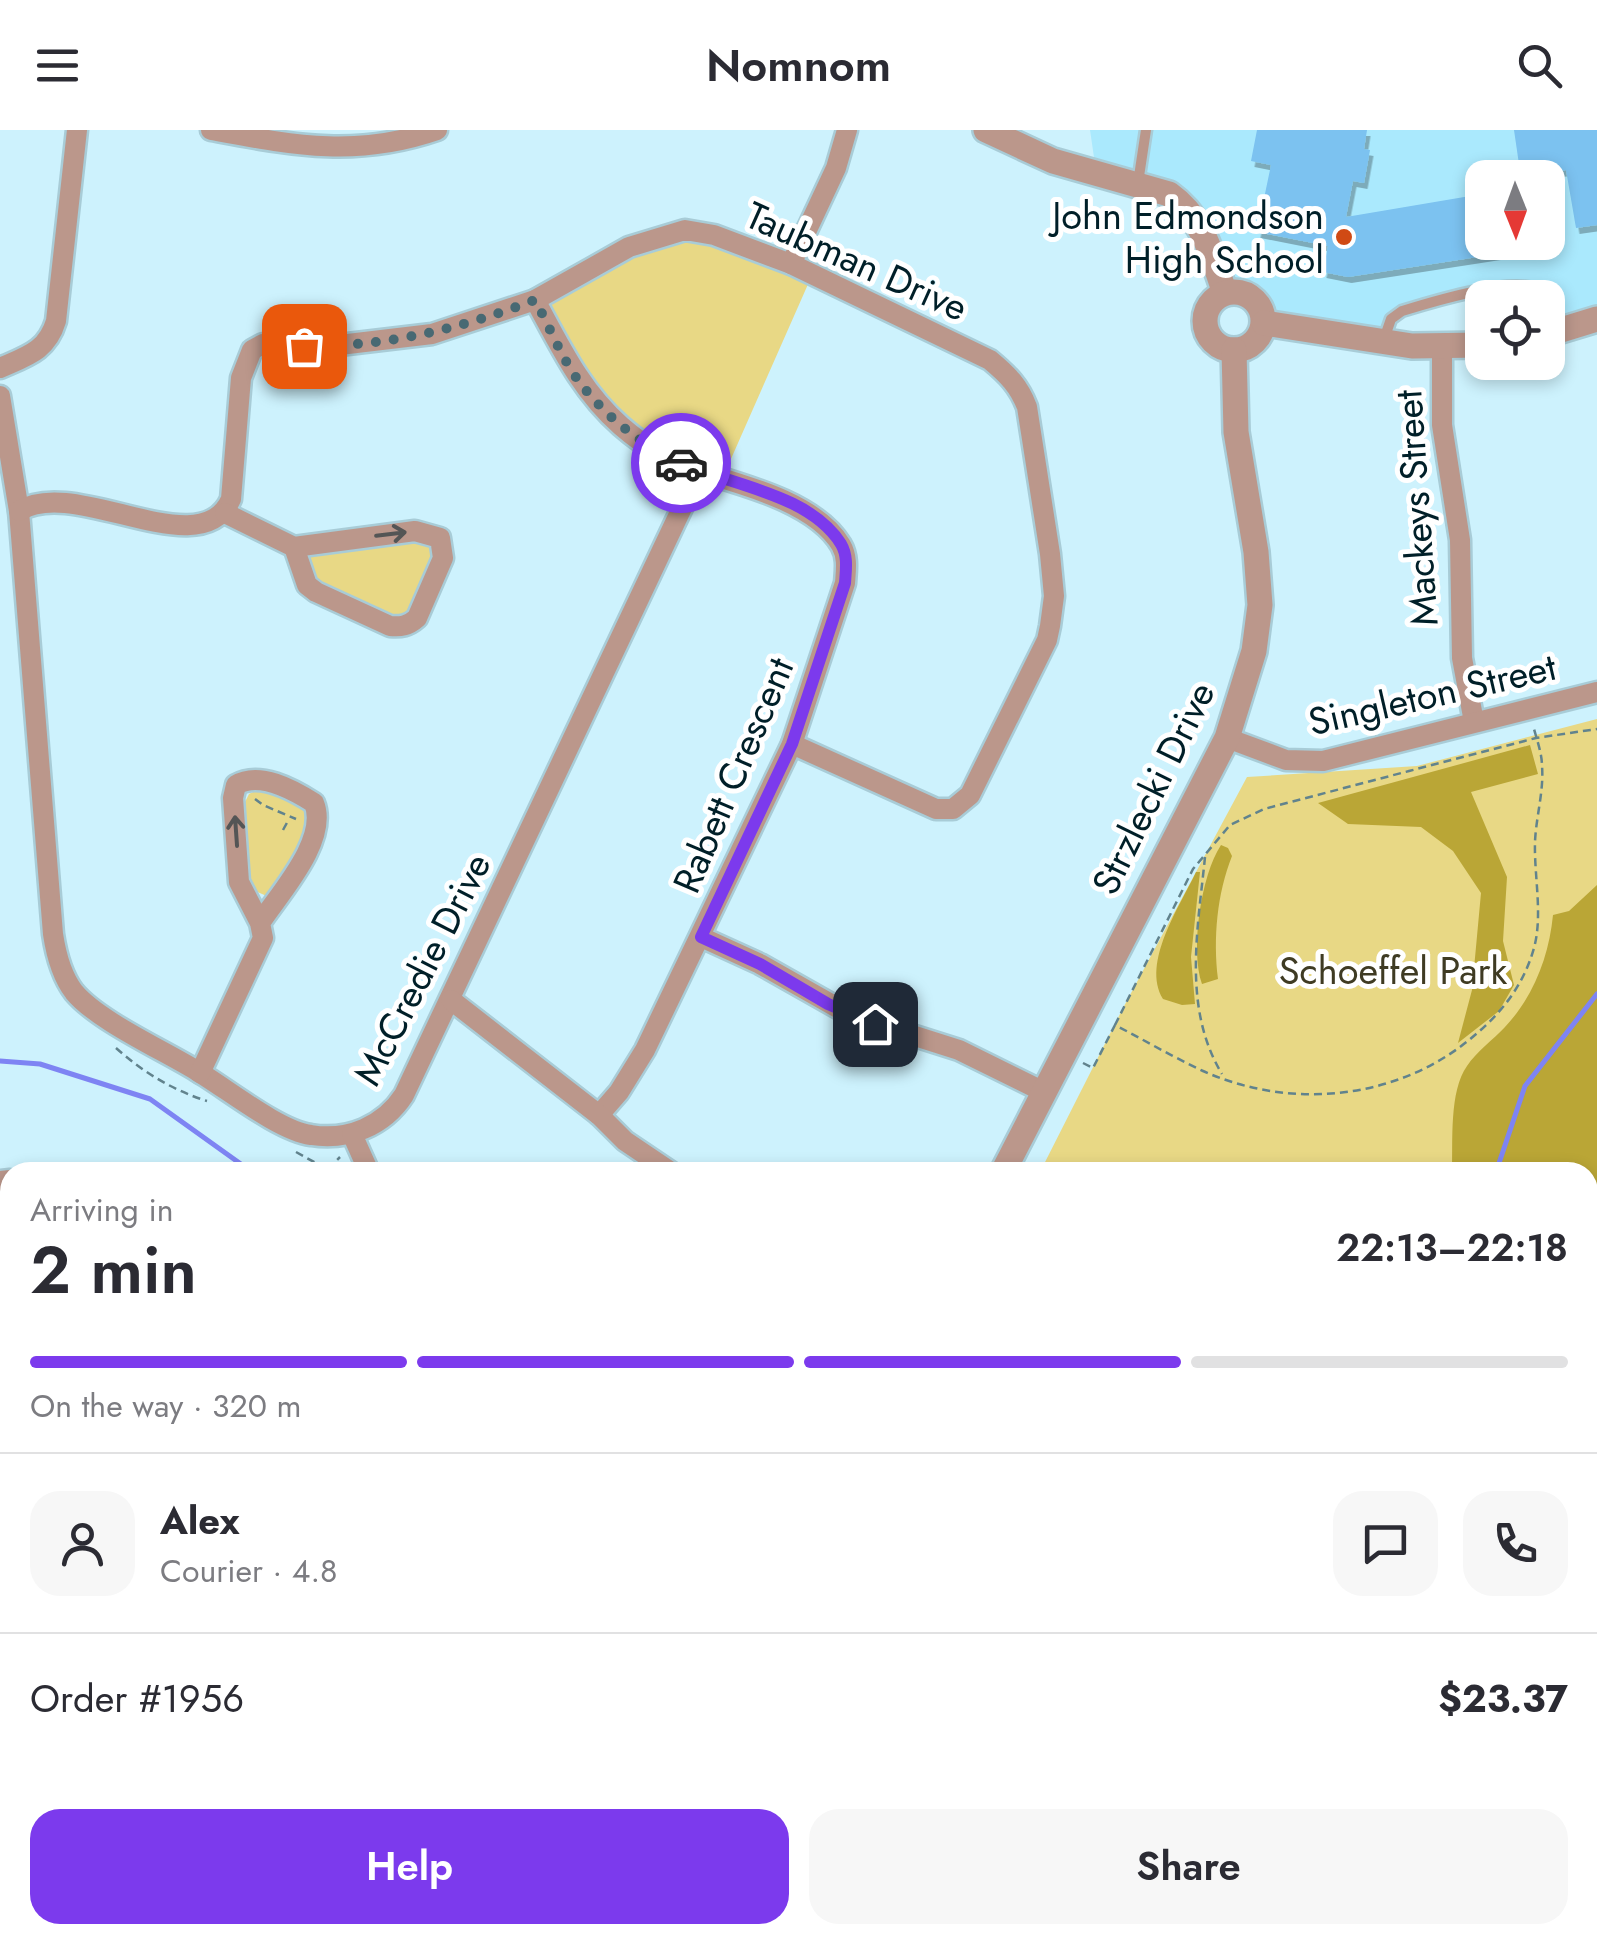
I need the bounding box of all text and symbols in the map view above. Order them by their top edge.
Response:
text: Nomnom [706,33,891,98]
icon: menu [30,38,85,93]
icon: search [1512,38,1567,93]
north arrow [1465,160,1565,260]
map controls [1465,160,1565,380]
street label: Taubman Drive [737,188,977,334]
place label: John Edmondson High School [1047,188,1324,287]
marker: John Edmondson High School [1333,226,1355,248]
button: locate [1465,280,1565,380]
pin [262,304,347,389]
icon: bag [277,319,332,374]
street label: Mackeys Street [1380,388,1452,628]
courier [631,413,731,513]
icon: car [654,436,709,491]
one-way arrow [374,524,406,543]
street label: Singleton Street [1303,639,1561,749]
street label: Rabett Crescent [659,649,807,901]
street label: Strzlecki Drive [1078,672,1228,904]
one-way arrow [226,815,245,847]
street label: McCredie Drive [340,843,504,1095]
park label: Schoeffel Park [1279,943,1507,998]
pin [833,982,918,1067]
icon: home [848,997,903,1052]
text: Arriving in [30,1187,174,1233]
text: 22:13–22:18 [1336,1220,1568,1275]
text: 2 min [30,1223,197,1317]
text: On the way · 320 m [30,1383,302,1429]
button: person [30,1491,135,1596]
button: chat [1333,1491,1438,1596]
button: phone [1463,1491,1568,1596]
text: Alex [160,1493,240,1548]
text: Courier · 4.8 [160,1548,337,1594]
text: Order #1956 [30,1671,244,1726]
text: $23.37 [1438,1671,1568,1726]
button: Help [30,1809,789,1924]
button: Share [809,1809,1568,1924]

